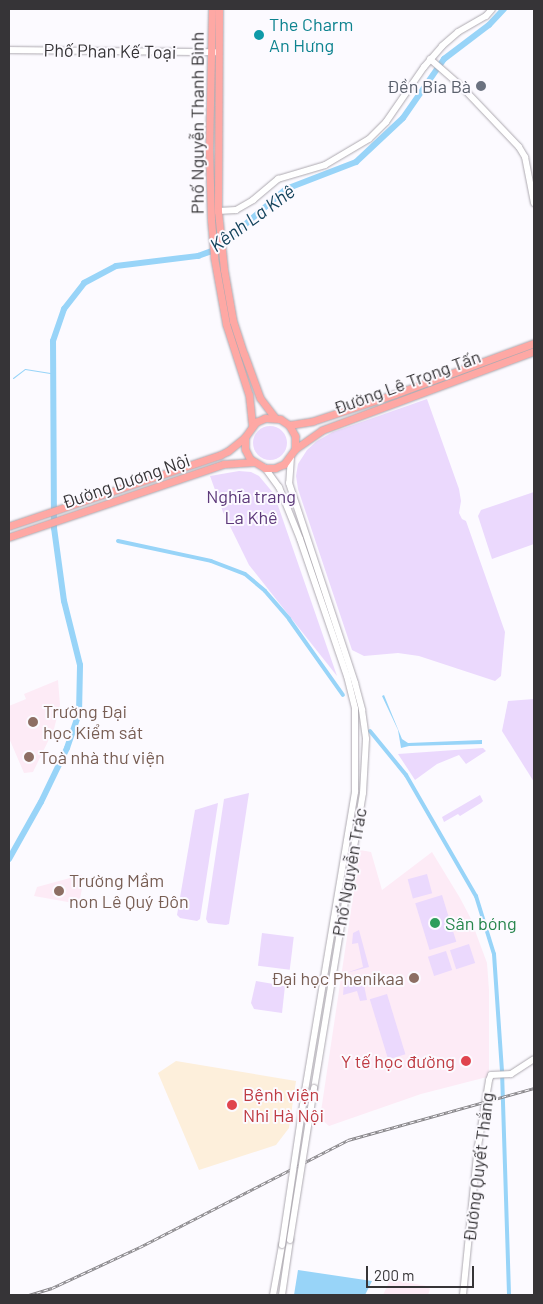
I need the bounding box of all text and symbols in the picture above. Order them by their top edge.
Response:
place label: The Charm An Hưng [269,14,353,56]
marker: The Charm An Hưng [253,29,265,41]
street label: Phố Nguyễn Thanh Bình [186,32,208,214]
street label: Phố Phan Kế Toại [43,39,177,63]
place label: Đền Bia Bà [387,75,471,97]
marker: Đền Bia Bà [475,80,487,92]
water label: Kênh La Khê [205,180,299,256]
street label: Đường Lê Trọng Tấn [331,345,483,419]
street label: Đường Dương Nội [59,449,193,513]
park label: Nghĩa trang La Khê [206,486,296,528]
place label: Trường Đại học Kiểm sát [43,701,143,744]
marker: Trường Đại học Kiểm sát [27,716,39,728]
place label: Toà nhà thư viện [39,746,165,768]
marker: Toà nhà thư viện [23,751,35,763]
street label: Phố Nguyễn Trác [327,806,371,938]
place label: Trường Mầm non Lê Quý Đôn [69,870,189,912]
marker: Trường Mầm non Lê Quý Đôn [53,885,65,897]
place label: Sân bóng [445,912,517,934]
marker: Sân bóng [429,917,441,929]
place label: Đại học Phenikaa [271,967,404,989]
marker: Đại học Phenikaa [408,972,420,984]
place label: Y tế học đường [341,1050,455,1072]
marker: Y tế học đường [459,1054,473,1068]
place label: Bệnh viện Nhi Hà Nội [243,1084,324,1126]
street label: Đường Quyết Thắng [458,1091,498,1243]
marker: Bệnh viện Nhi Hà Nội [225,1098,239,1112]
scale bar [368,1256,476,1288]
text: 200 m [374,1266,414,1284]

